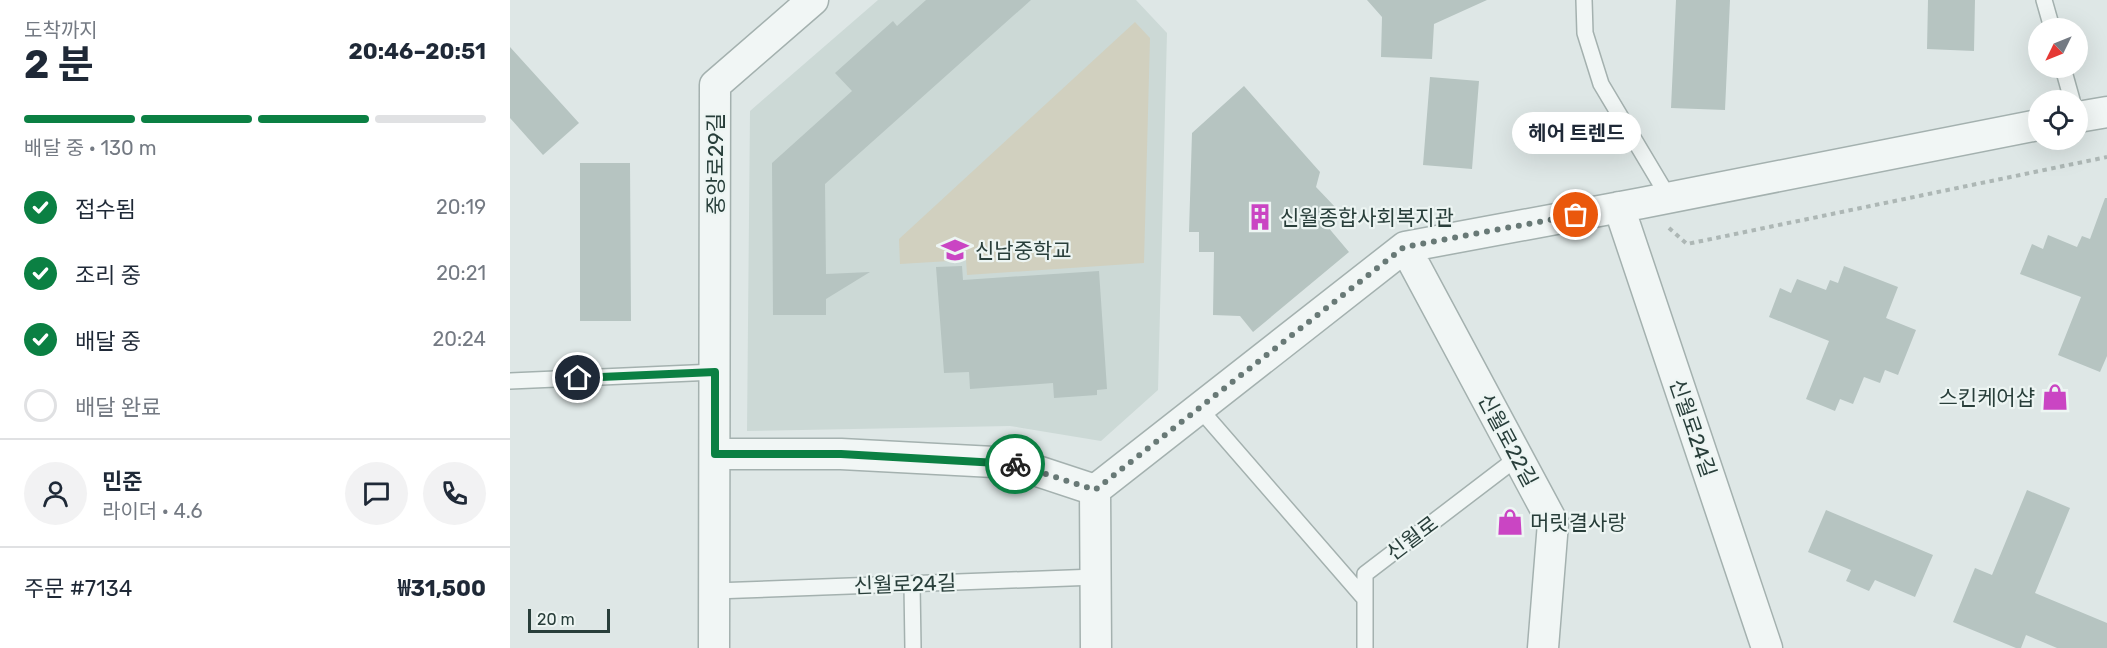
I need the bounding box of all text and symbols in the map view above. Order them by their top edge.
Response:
text: 도착까지 [24,18,98,42]
north arrow [2028,18,2088,78]
map controls [2028,18,2088,150]
text: 20:46–20:51 [348,38,486,65]
text: 2 분 [24,42,94,88]
button: locate [2028,90,2088,150]
street label: 중앙로29길 [703,113,728,215]
callout: 헤어 트렌드 [1512,113,1640,155]
text: 헤어 트렌드 [1528,121,1625,145]
text: 배달 중 · 130 m [24,136,156,160]
pin [1550,189,1601,240]
icon: check [24,191,57,224]
text: 20:19 [436,195,486,219]
text: 접수됨 [75,196,136,223]
icon: bag [1559,198,1592,231]
building icon: 신월종합사회복지관 [1245,202,1275,232]
place label: 신월종합사회복지관 [1280,205,1454,230]
school or university icon: 신남중학교 [940,235,970,265]
place label: 신남중학교 [975,238,1072,263]
icon: check [24,257,57,290]
text: 20:21 [436,261,486,285]
text: 조리 중 [75,262,141,289]
icon: check [24,323,57,356]
text: 20:24 [432,327,486,351]
text: 배달 중 [75,328,141,355]
pin [552,352,603,403]
icon: home [561,361,594,394]
street label: 신월로24길 [1665,375,1721,481]
shop icon: 스킨케어샵 [2040,382,2070,412]
place label: 스킨케어샵 [1938,385,2035,410]
street label: 신월로22길 [1473,389,1543,491]
text: 배달 완료 [75,394,161,421]
courier [985,434,1045,494]
icon: bike [999,448,1032,481]
button: person [24,462,87,525]
button: chat [345,462,408,525]
button: phone [423,462,486,525]
text: 민준 [102,468,142,495]
text: 라이더 · 4.6 [102,499,203,523]
shop icon: 머릿결사랑 [1495,507,1525,537]
place label: 머릿결사랑 [1530,510,1627,535]
street label: 신월로 [1381,511,1443,565]
street label: 신월로24길 [853,570,957,598]
text: 주문 #7134 [24,575,132,602]
text: ₩31,500 [398,575,486,602]
scale bar [528,606,610,634]
text: 20 m [537,610,575,629]

